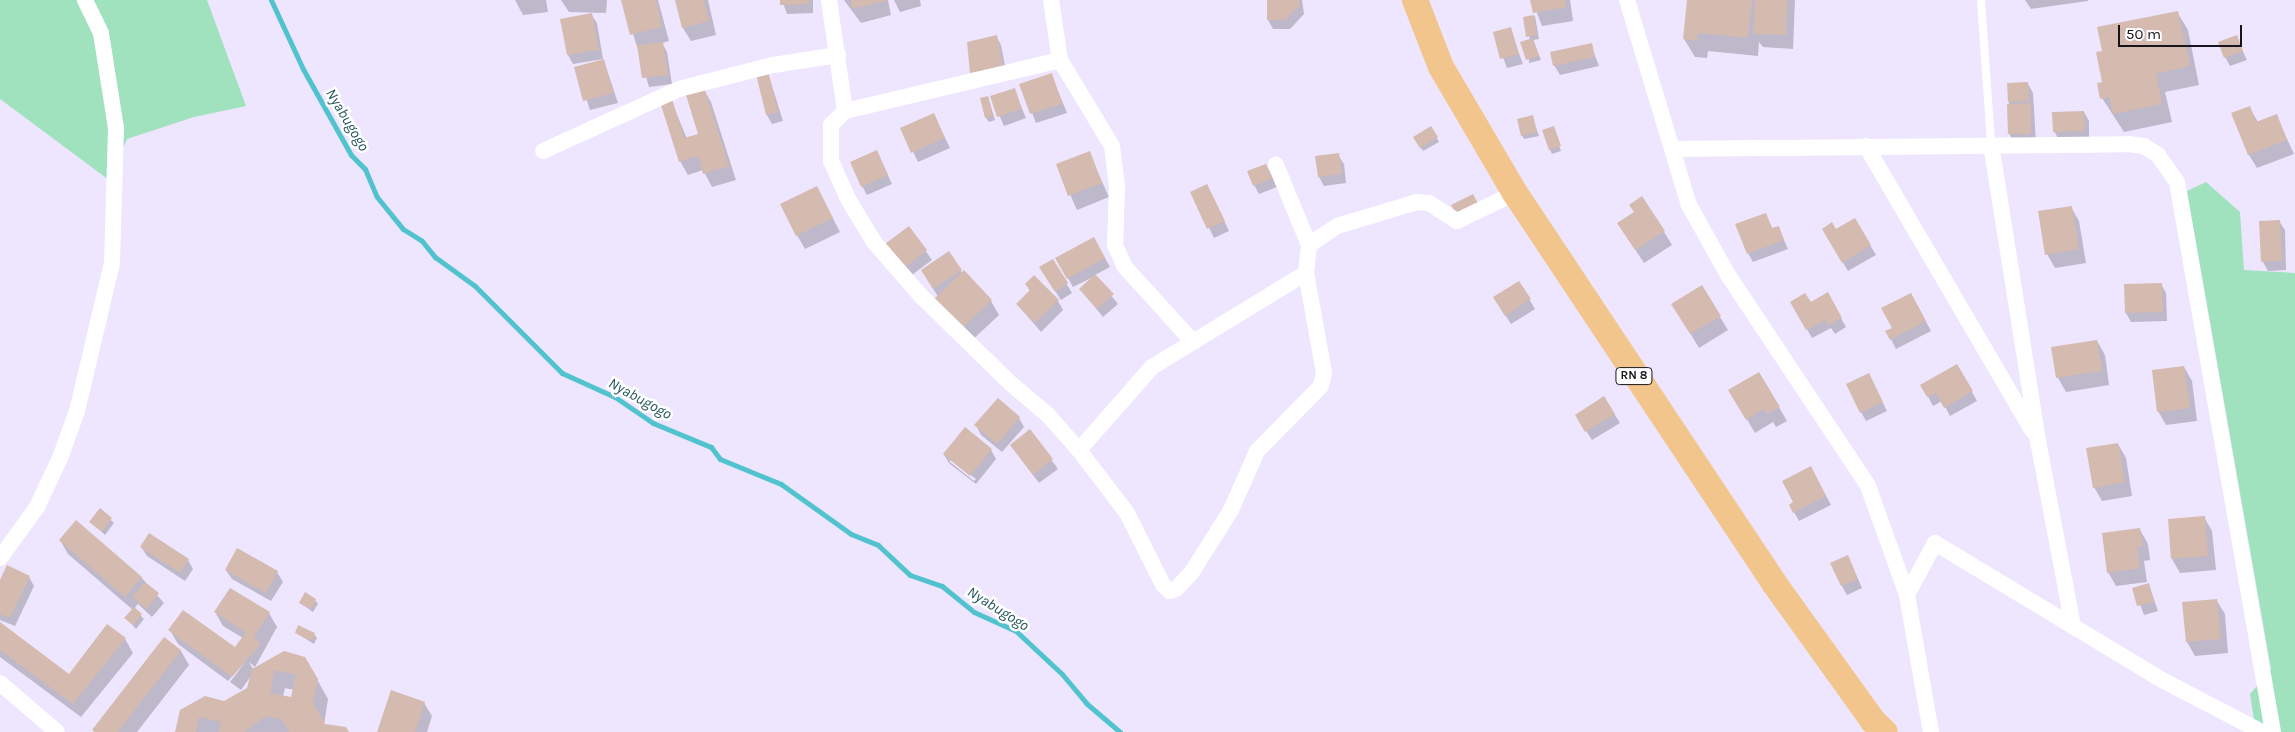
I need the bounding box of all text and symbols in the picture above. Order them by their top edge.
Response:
scale bar [2120,15,2244,47]
text: 50 m [2126,25,2161,43]
water label: Nyabugogo [321,86,373,154]
road number: RN 8 [1615,366,1653,386]
water label: Nyabugogo [605,374,675,424]
water label: Nyabugogo [964,583,1032,635]

